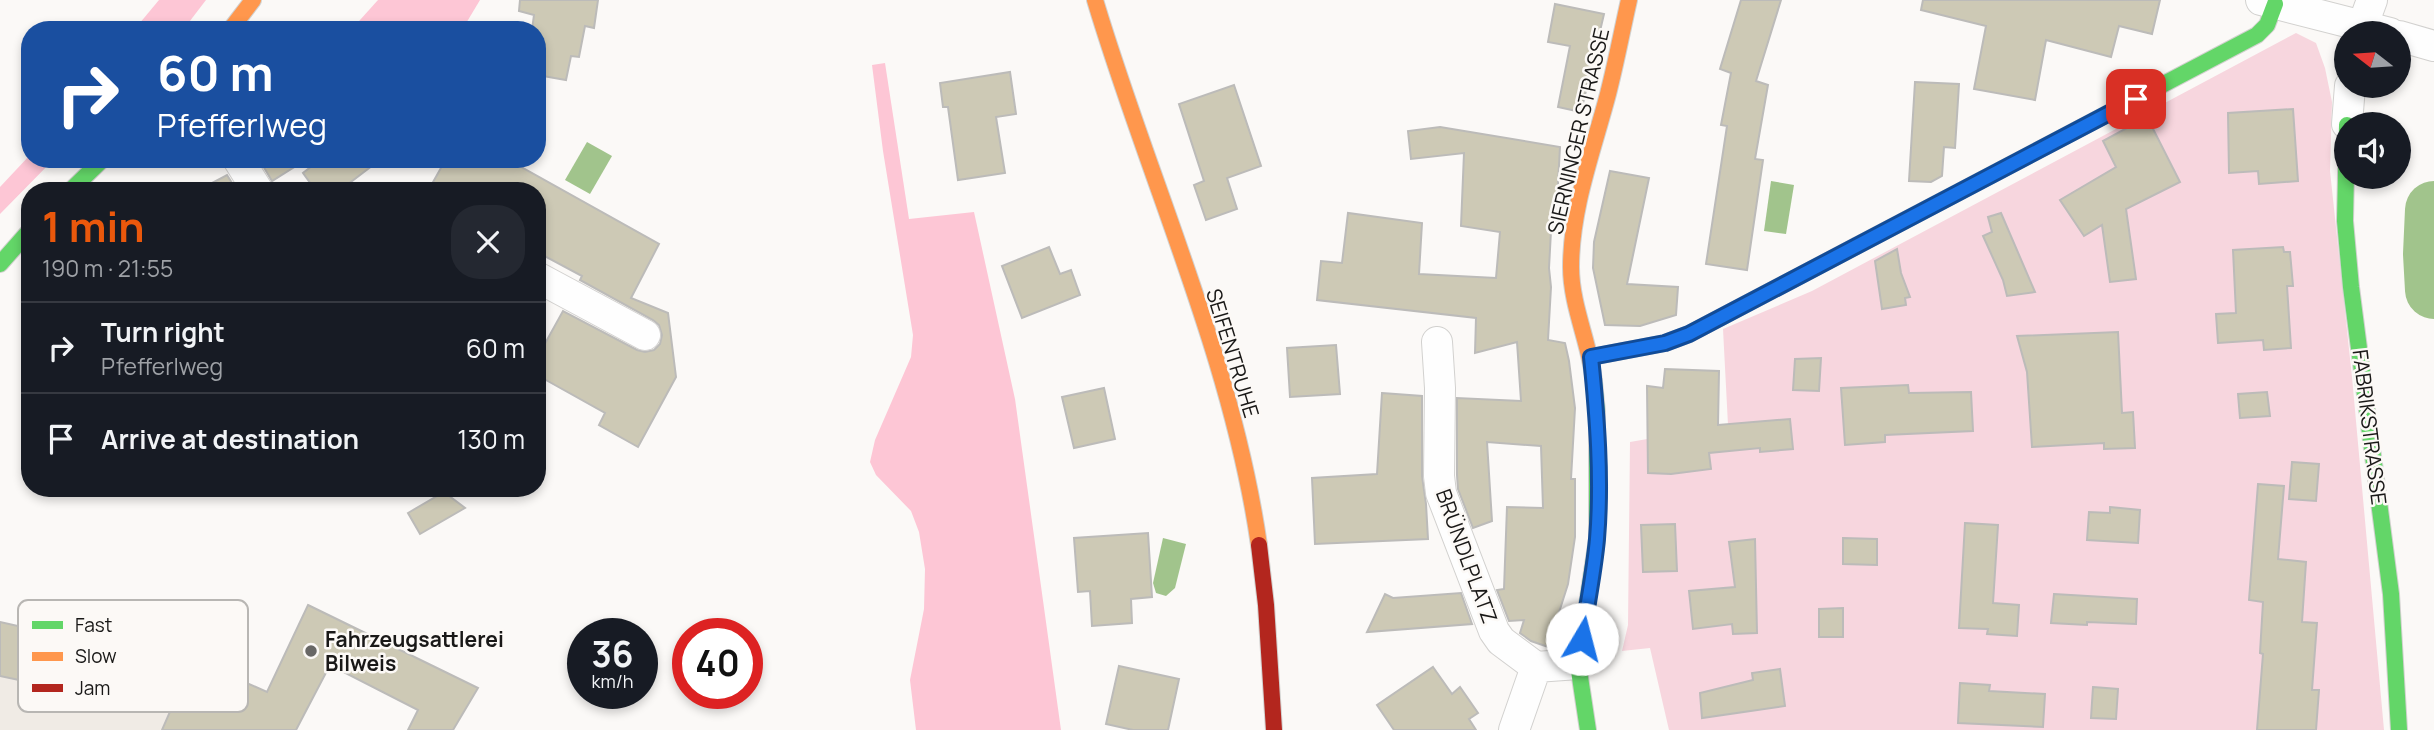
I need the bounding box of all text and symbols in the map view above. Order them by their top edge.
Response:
north arrow [2334,21,2412,98]
map controls [2334,21,2411,189]
street label: SIERNINGER STRASSE [1541,25,1615,237]
text: 60 m [157,39,274,106]
icon: right [42,49,133,140]
pin [2106,69,2166,129]
icon: arrive [2117,80,2155,118]
text: Pfefferlweg [157,103,327,147]
button: sound [2334,112,2411,189]
text: 1 min [42,197,145,255]
button: close [451,205,525,279]
text: 190 m · 21:55 [42,252,173,284]
street label: SEIFENTRUHE [1200,285,1266,421]
text: Turn right [101,314,225,350]
icon: right [42,329,80,367]
text: 60 m [466,330,525,366]
street label: FABRIKSTRASSE [2347,348,2393,506]
text: Pfefferlweg [101,350,223,382]
icon: arrive [42,420,80,458]
text: Arrive at destination [101,421,359,457]
text: 130 m [457,421,525,457]
street label: BRÜNDLPLATZ [1430,485,1504,627]
legend [18,600,248,712]
position arrow [1545,602,1619,676]
text: Fast [75,612,112,638]
speed limit sign: 40 [672,618,763,709]
place label: Fahrzeugsattlerei Bilweis [325,625,504,677]
text: 36 [591,630,634,678]
text: Slow [75,643,117,669]
marker: Fahrzeugsattlerei Bilweis [303,643,319,659]
text: km/h [592,669,633,693]
text: Jam [75,675,110,701]

